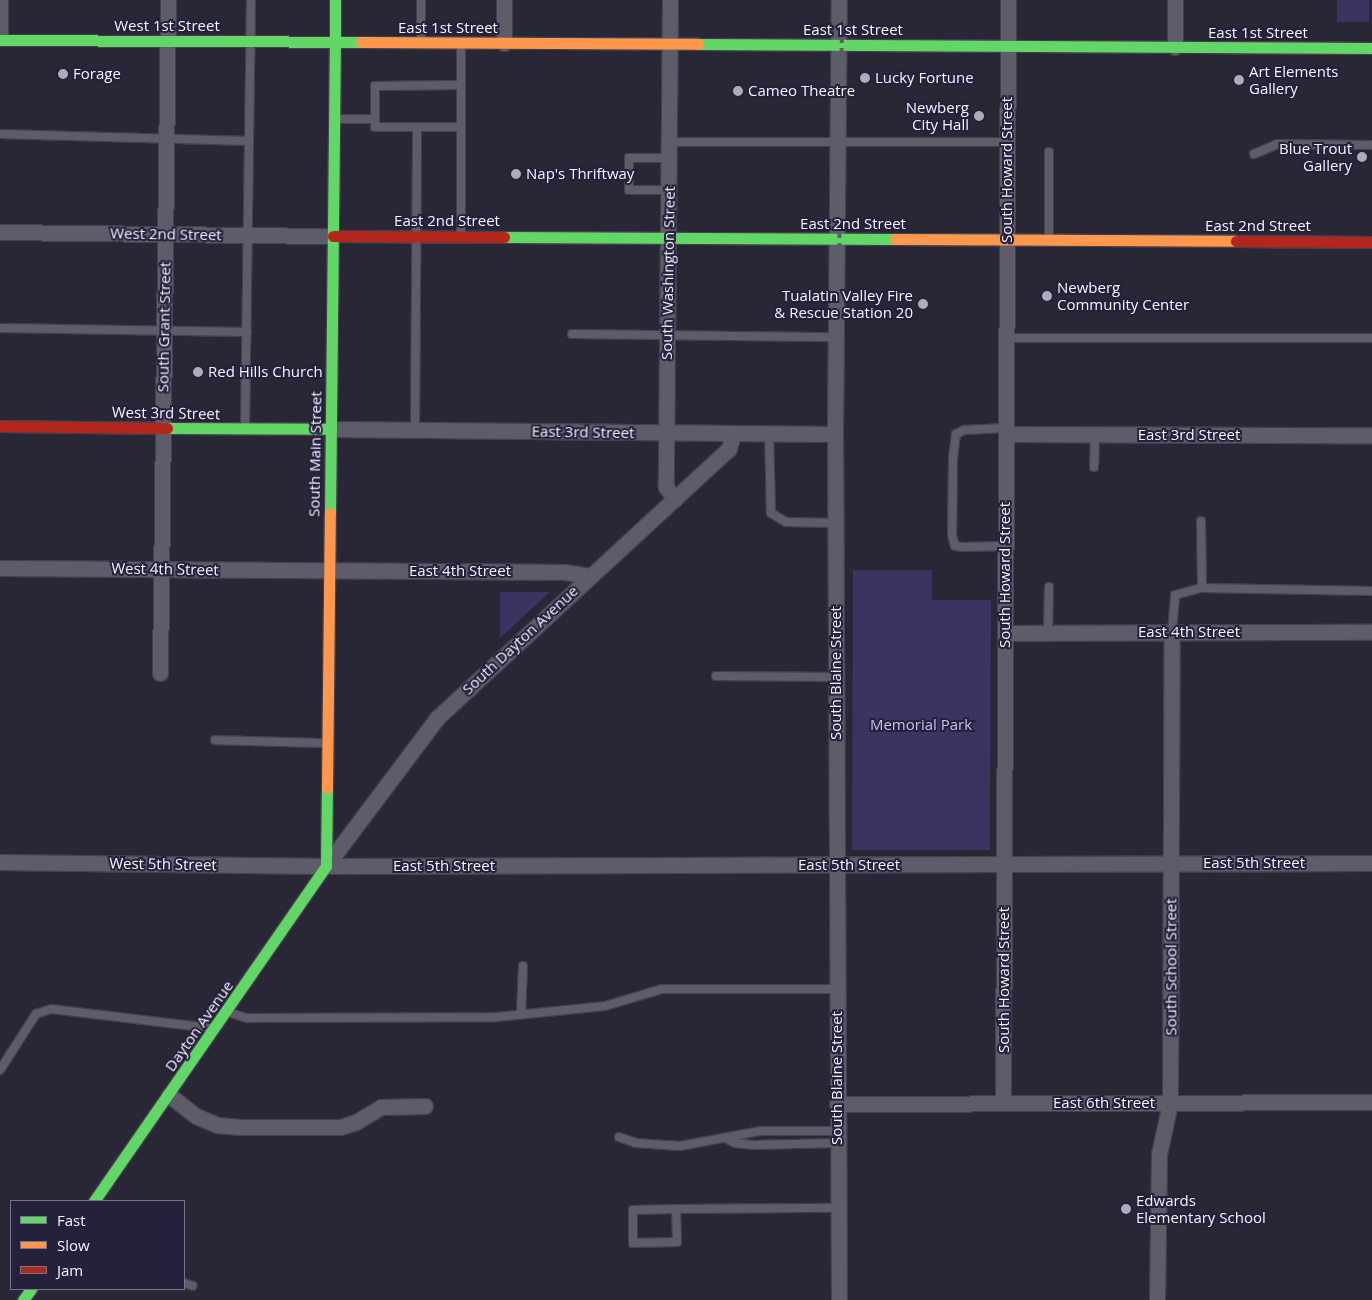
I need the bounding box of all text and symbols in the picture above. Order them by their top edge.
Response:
street label: West 1st Street [114,17,220,35]
street label: East 1st Street [398,19,498,37]
street label: East 1st Street [803,21,903,39]
street label: East 1st Street [1208,24,1308,42]
place label: Art Elements Gallery [1249,62,1338,97]
place label: Forage [73,65,121,83]
marker: Forage [57,68,69,80]
place label: Lucky Fortune [875,69,974,87]
marker: Lucky Fortune [859,72,871,84]
marker: Art Elements Gallery [1233,74,1245,86]
place label: Cameo Theatre [748,82,855,100]
marker: Cameo Theatre [732,85,744,97]
street label: South Howard Street [998,97,1016,243]
place label: Newberg City Hall [906,98,969,133]
marker: Newberg City Hall [973,110,985,122]
place label: Blue Trout Gallery [1279,139,1352,174]
marker: Blue Trout Gallery [1356,151,1368,163]
place label: Nap's Thriftway [526,165,634,183]
marker: Nap's Thriftway [510,168,522,180]
street label: South Washington Street [657,186,679,360]
street label: East 2nd Street [394,212,500,230]
street label: East 2nd Street [800,215,906,233]
street label: East 2nd Street [1205,217,1311,235]
street label: West 2nd Street [110,224,222,244]
street label: South Grant Street [154,262,174,392]
place label: Newberg Community Center [1057,278,1189,313]
place label: Tualatin Valley Fire & Rescue Station 20 [774,286,913,321]
marker: Newberg Community Center [1041,290,1053,302]
marker: Tualatin Valley Fire & Rescue Station 20 [917,298,929,310]
place label: Red Hills Church [208,363,323,381]
marker: Red Hills Church [192,366,204,378]
street label: South Main Street [305,391,325,517]
street label: West 3rd Street [112,403,220,423]
street label: East 3rd Street [531,422,635,442]
street label: East 3rd Street [1138,426,1240,444]
street label: South Howard Street [996,502,1014,648]
street label: West 4th Street [111,559,219,579]
street label: East 4th Street [409,562,511,580]
street label: South Dayton Avenue [459,582,581,698]
street label: South Blaine Street [827,606,845,740]
street label: East 4th Street [1138,623,1240,641]
park label: Memorial Park [870,716,972,734]
street label: West 5th Street [109,854,217,874]
street label: East 5th Street [1203,854,1305,872]
street label: East 5th Street [798,856,900,874]
street label: East 5th Street [393,857,495,875]
street label: South School Street [1162,898,1180,1036]
street label: South Howard Street [995,907,1013,1053]
street label: Dayton Avenue [161,977,237,1075]
street label: South Blaine Street [828,1011,846,1145]
street label: East 6th Street [1053,1094,1155,1112]
place label: Edwards Elementary School [1136,1191,1266,1226]
legend [10,1200,185,1290]
marker: Edwards Elementary School [1120,1203,1132,1215]
text: Fast [57,1210,86,1230]
text: Slow [57,1235,90,1255]
text: Jam [57,1260,83,1280]

